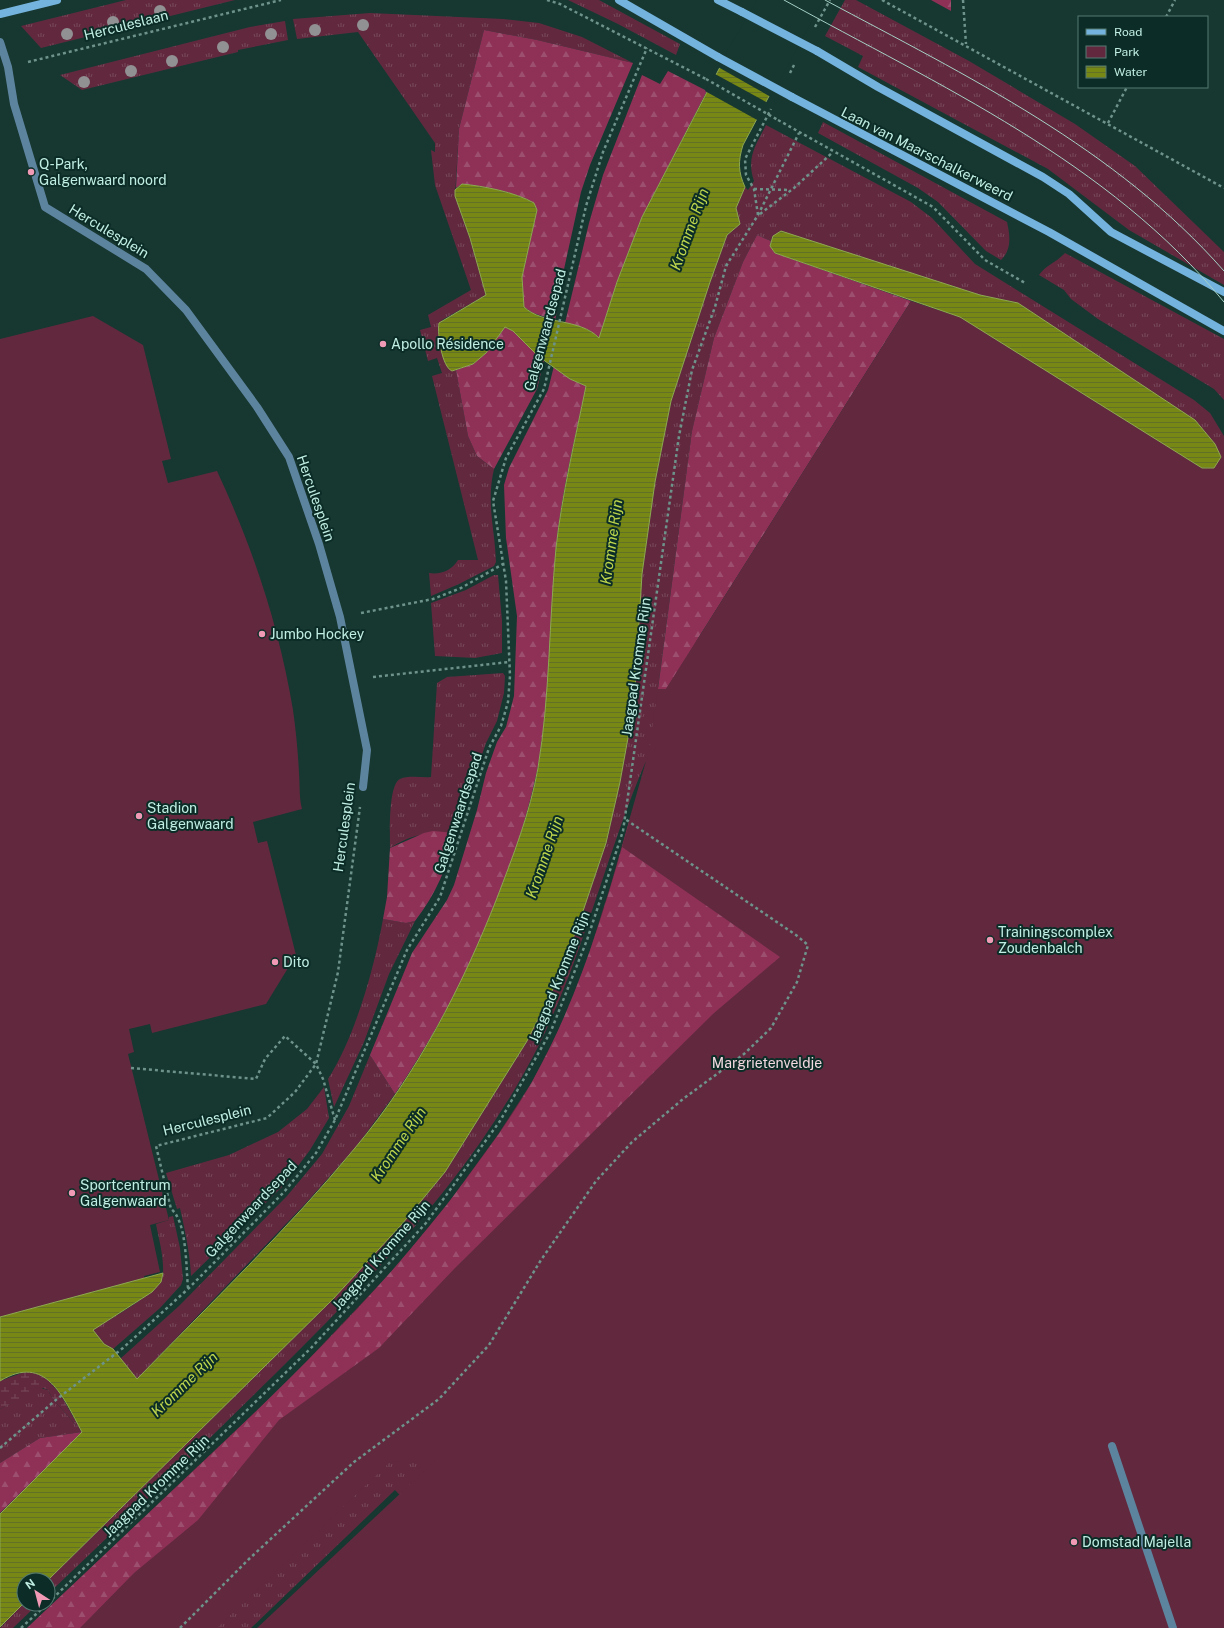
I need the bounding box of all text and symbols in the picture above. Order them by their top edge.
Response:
street label: Herculeslaan [82,7,170,43]
legend [1078,16,1208,88]
text: Road [1114,25,1142,39]
text: Park [1114,45,1140,59]
text: Water [1114,65,1148,79]
street label: Laan van Maarschalkerweerd [839,104,1015,204]
place label: Q-Park, Galgenwaard noord [39,156,167,188]
marker: Q-Park, Galgenwaard noord [26,167,36,177]
water label: Kromme Rijn [666,186,712,272]
street label: Herculesplein [66,201,152,261]
street label: Galgenwaardsepad [521,267,569,393]
place label: Apollo Résidence [391,336,504,352]
marker: Apollo Résidence [378,339,388,349]
street label: Herculesplein [294,453,338,543]
water label: Kromme Rijn [597,498,625,586]
street label: Jaagpad Kromme Rijn [618,596,654,738]
place label: Jumbo Hockey [270,626,365,642]
marker: Jumbo Hockey [257,629,267,639]
street label: Galgenwaardsepad [431,751,485,875]
street label: Herculesplein [330,781,358,873]
place label: Stadion Galgenwaard [147,800,234,832]
marker: Stadion Galgenwaard [134,811,144,821]
water label: Kromme Rijn [522,814,566,900]
street label: Jaagpad Kromme Rijn [525,909,593,1045]
place label: Trainingscomplex Zoudenbalch [998,924,1113,956]
marker: Trainingscomplex Zoudenbalch [985,935,995,945]
place label: Dito [283,954,309,970]
marker: Dito [270,957,280,967]
park label: Margrietenveldje [712,1055,822,1071]
street label: Herculesplein [161,1101,253,1139]
water label: Kromme Rijn [367,1104,429,1184]
street label: Galgenwaardsepad [202,1157,300,1261]
place label: Sportcentrum Galgenwaard [80,1177,171,1209]
marker: Sportcentrum Galgenwaard [67,1188,77,1198]
street label: Jaagpad Kromme Rijn [329,1197,433,1313]
water label: Kromme Rijn [147,1348,221,1420]
street label: Jaagpad Kromme Rijn [100,1431,212,1541]
place label: Domstad Majella [1082,1534,1191,1550]
marker: Domstad Majella [1069,1537,1079,1547]
north arrow [16,1572,56,1612]
text: N [23,1577,37,1591]

